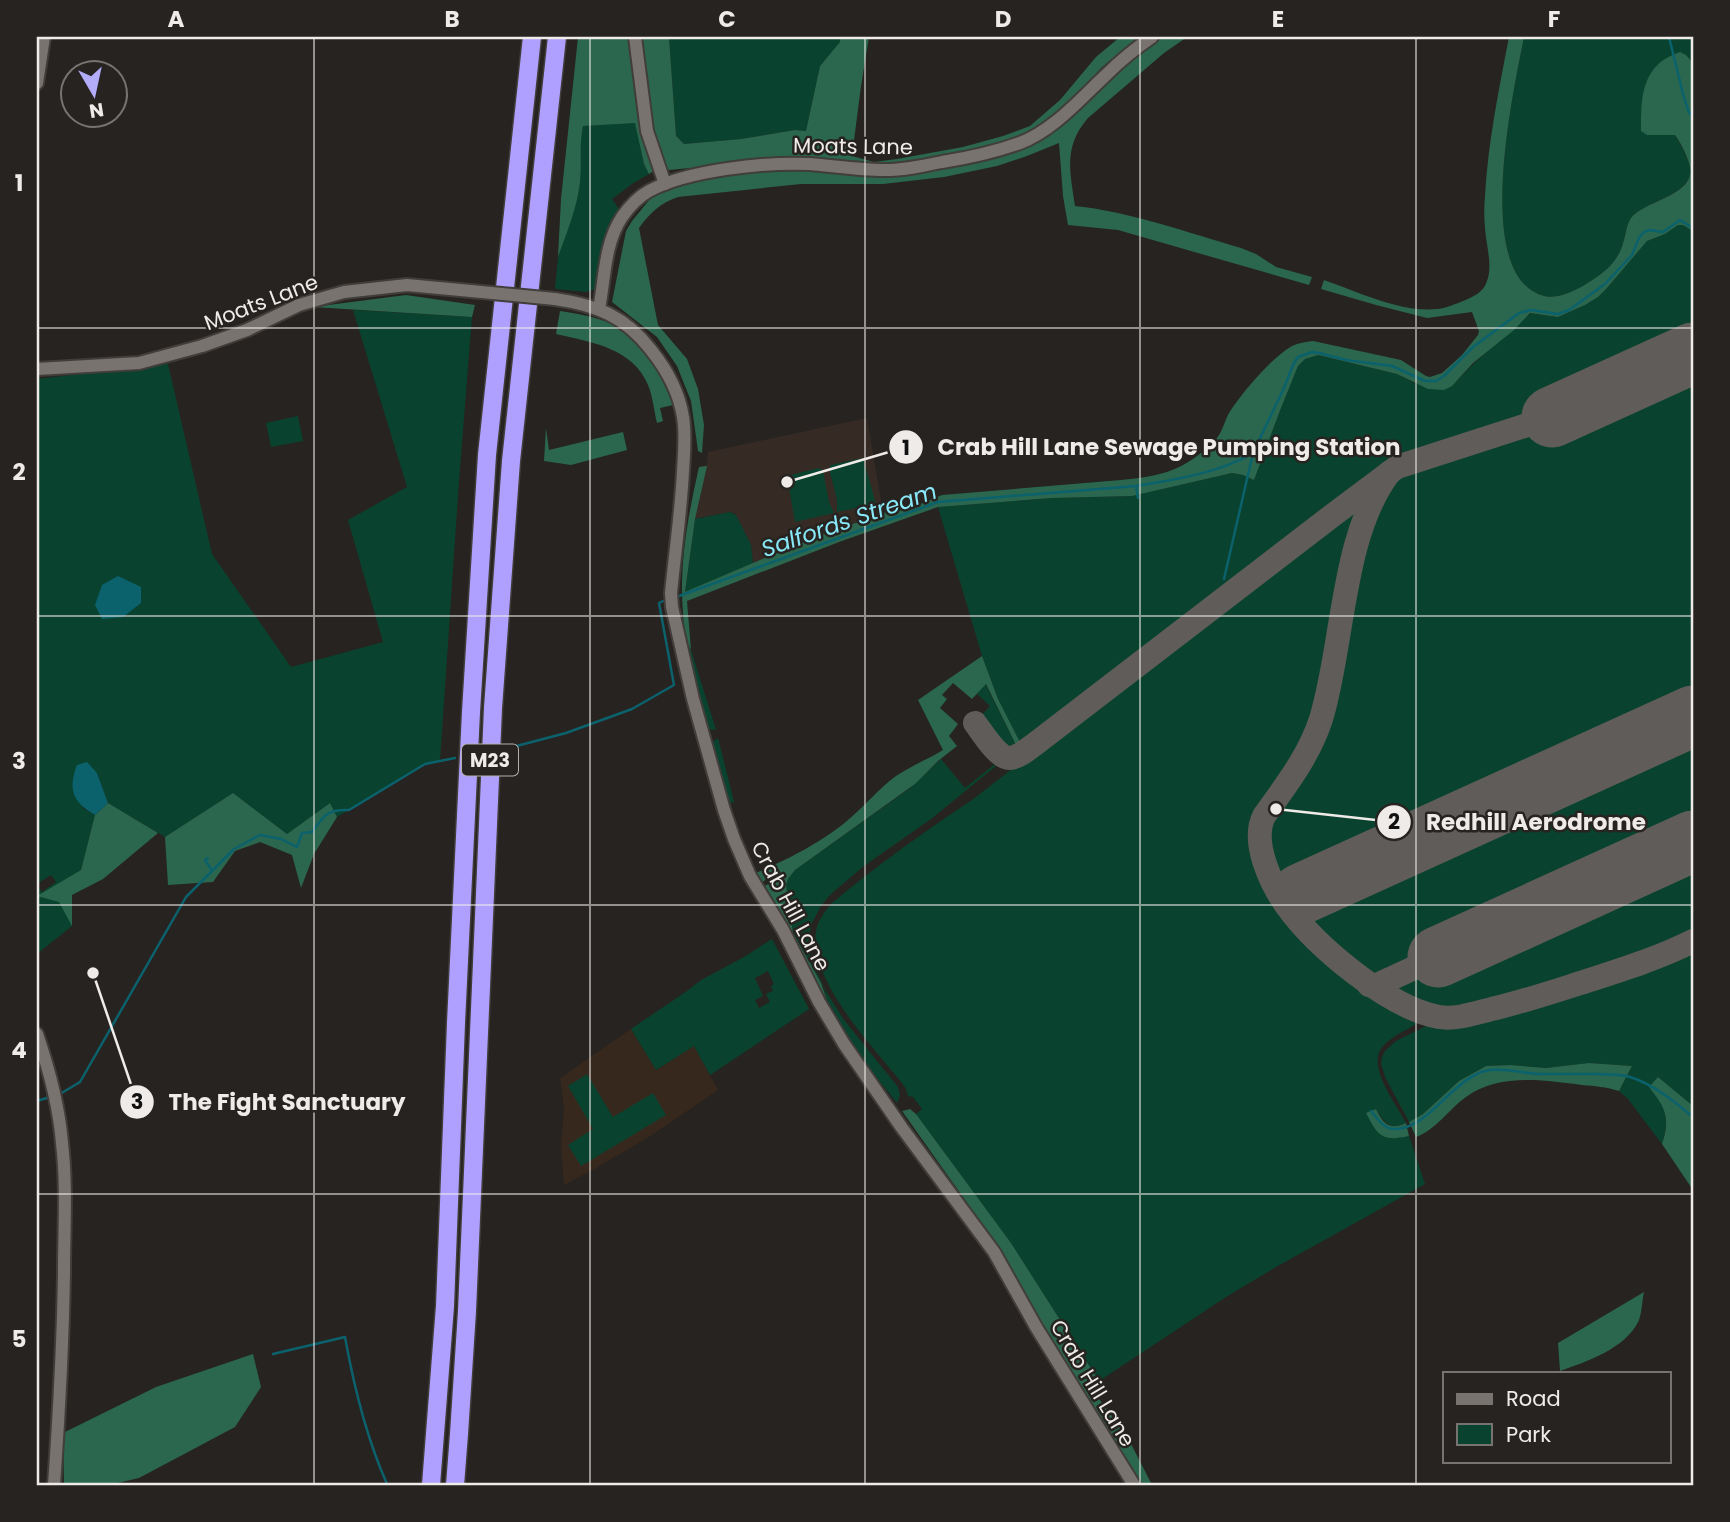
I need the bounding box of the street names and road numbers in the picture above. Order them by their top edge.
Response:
street label: Moats Lane [793,130,913,162]
street label: Moats Lane [200,267,322,337]
road number: M23 [462,744,518,776]
street label: Crab Hill Lane [745,836,837,976]
street label: Crab Hill Lane [1044,1314,1142,1452]

